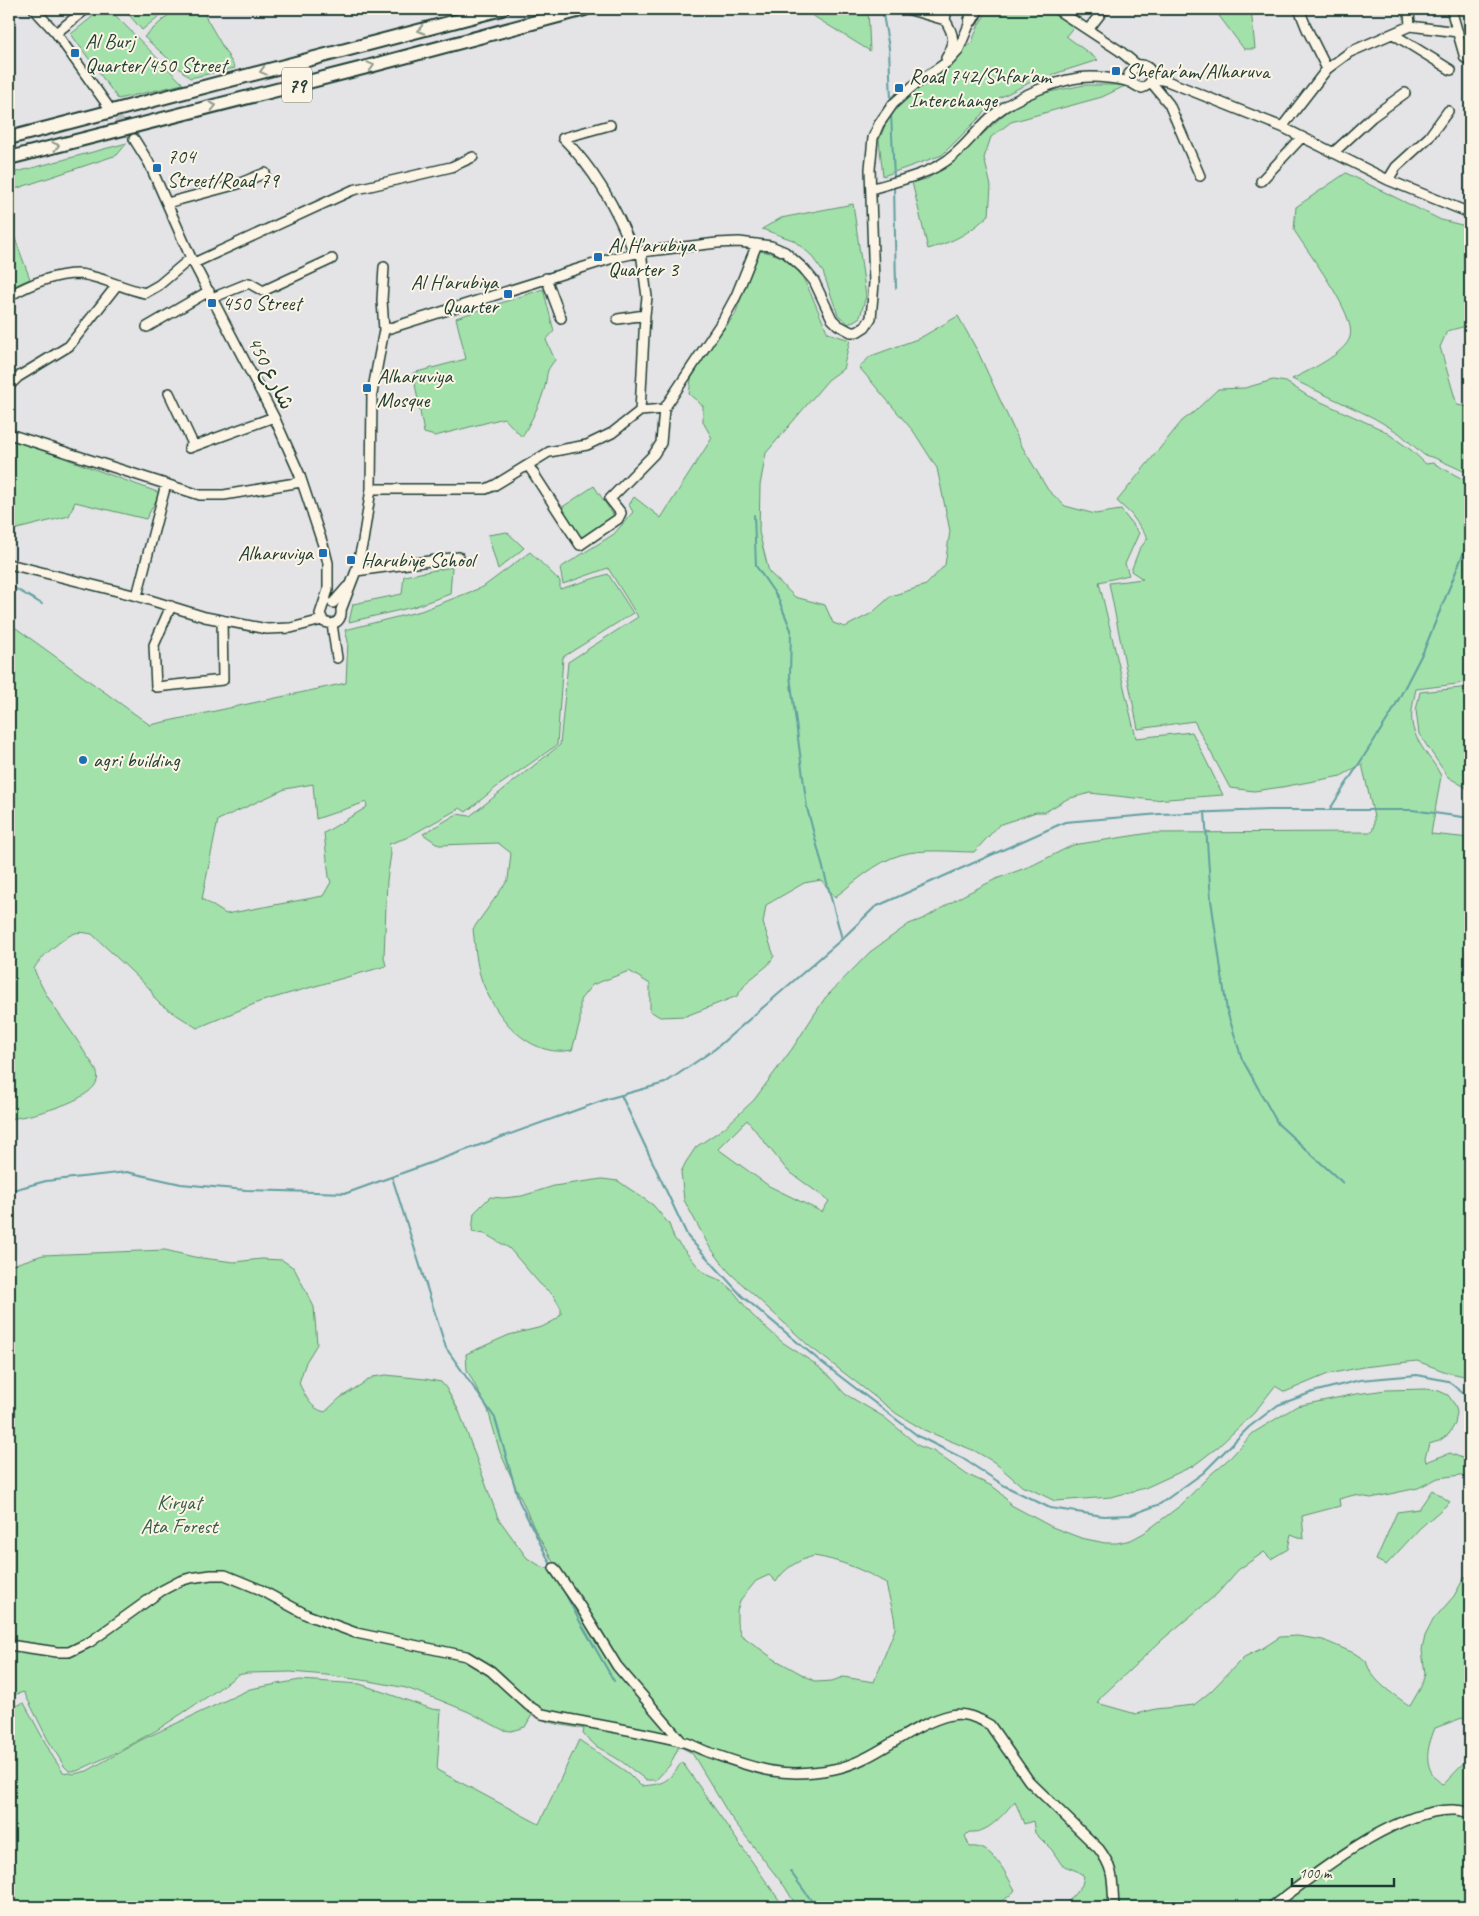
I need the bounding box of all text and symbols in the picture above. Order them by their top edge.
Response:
one-way arrow [416,24,425,35]
place label: Al Burj Quarter/450 Street [85,28,230,78]
marker: Al Burj Quarter/450 Street [69,47,81,59]
place label: Shefar'am/Alharuva [1126,58,1272,84]
one-way arrow [367,61,375,72]
place label: Road 742/Shfar'am Interchange [909,63,1053,113]
one-way arrow [259,65,268,76]
marker: Shefar'am/Alharuva [1110,65,1122,77]
road number: 79 [282,68,312,102]
marker: Road 742/Shfar'am Interchange [893,82,905,94]
one-way arrow [209,101,218,112]
one-way arrow [52,141,60,152]
place label: 704 Street/Road 79 [167,143,280,193]
marker: 704 Street/Road 79 [151,162,163,174]
place label: Al H'arubiya Quarter 3 [608,232,697,282]
marker: Al H'arubiya Quarter 3 [592,251,604,263]
place label: Al H'arubiya Quarter [411,269,500,319]
marker: Al H'arubiya Quarter [502,288,514,300]
place label: 450 Street [222,290,304,316]
marker: 450 Street [206,297,218,309]
street label: شارع 450 [240,332,300,415]
place label: Alharuviya Mosque [377,363,454,413]
marker: Alharuviya Mosque [361,382,373,394]
place label: Alharuviya [238,540,315,566]
marker: Alharuviya [317,547,329,559]
place label: Harubiye School [361,547,478,573]
marker: Harubiye School [345,554,357,566]
place label: agri building [93,747,181,773]
marker: agri building [77,754,89,766]
park label: Kiryat Ata Forest [141,1489,219,1539]
scale bar [1292,1856,1394,1888]
text: 100 m [1299,1864,1333,1883]

